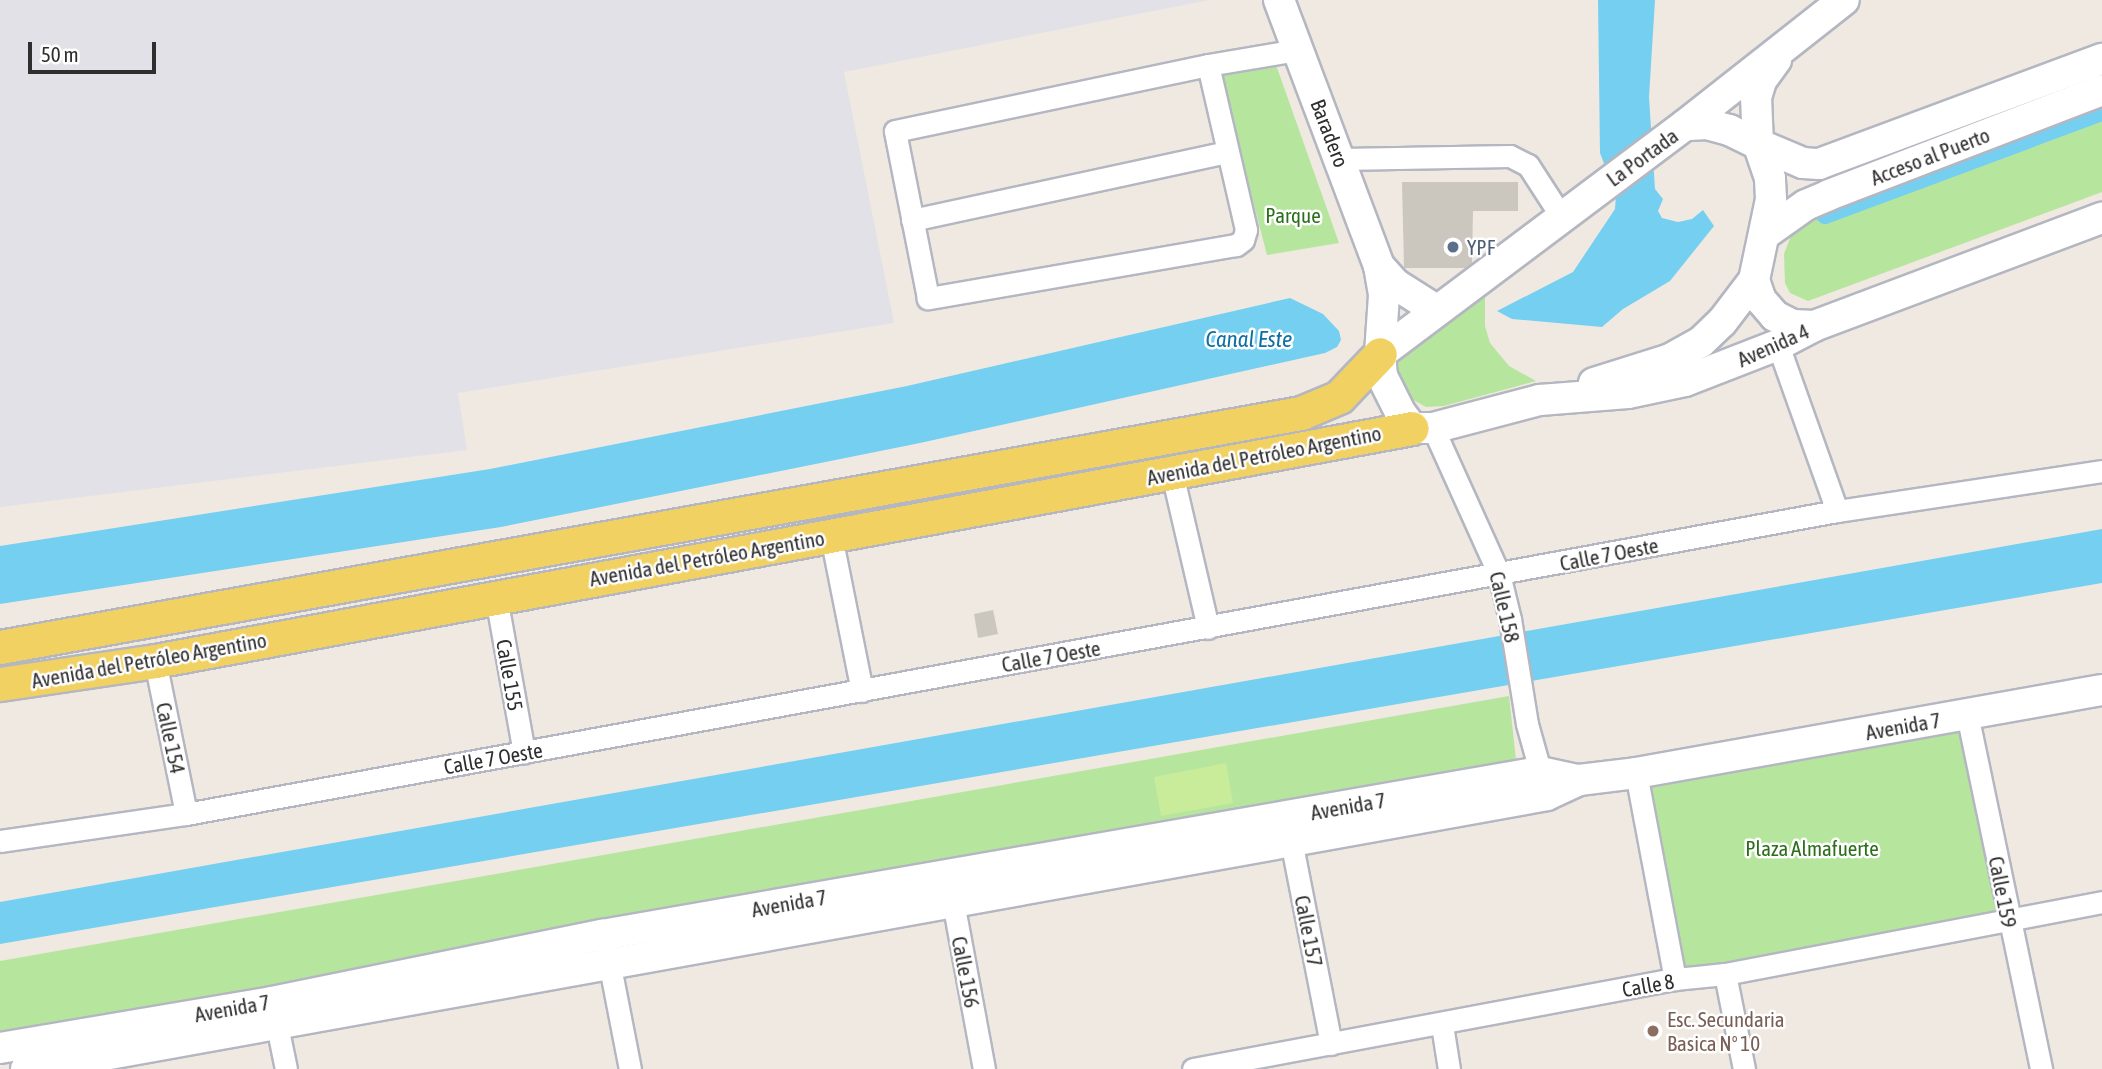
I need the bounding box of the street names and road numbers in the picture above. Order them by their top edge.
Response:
street label: Baradero [1306,95,1354,171]
street label: Acceso al Puerto [1867,122,1993,190]
street label: La Portada [1601,123,1683,191]
street label: Avenida 4 [1733,318,1813,372]
street label: Avenida del Petróleo Argentino [1145,420,1383,490]
street label: Avenida del Petróleo Argentino [588,525,826,591]
street label: Calle 7 Oeste [1558,532,1660,576]
street label: Calle 158 [1485,569,1525,645]
street label: Avenida del Petróleo Argentino [30,627,268,693]
street label: Calle 7 Oeste [1000,635,1102,677]
street label: Calle 155 [491,637,529,713]
street label: Calle 154 [151,700,191,776]
street label: Avenida 7 [1864,707,1942,745]
street label: Calle 7 Oeste [442,737,544,779]
street label: Avenida 7 [1309,787,1387,825]
street label: Calle 159 [1984,854,2022,930]
street label: Avenida 7 [750,884,828,922]
street label: Calle 157 [1290,893,1328,969]
street label: Calle 156 [947,934,985,1010]
street label: Calle 8 [1620,968,1676,1002]
street label: Avenida 7 [193,989,271,1027]

